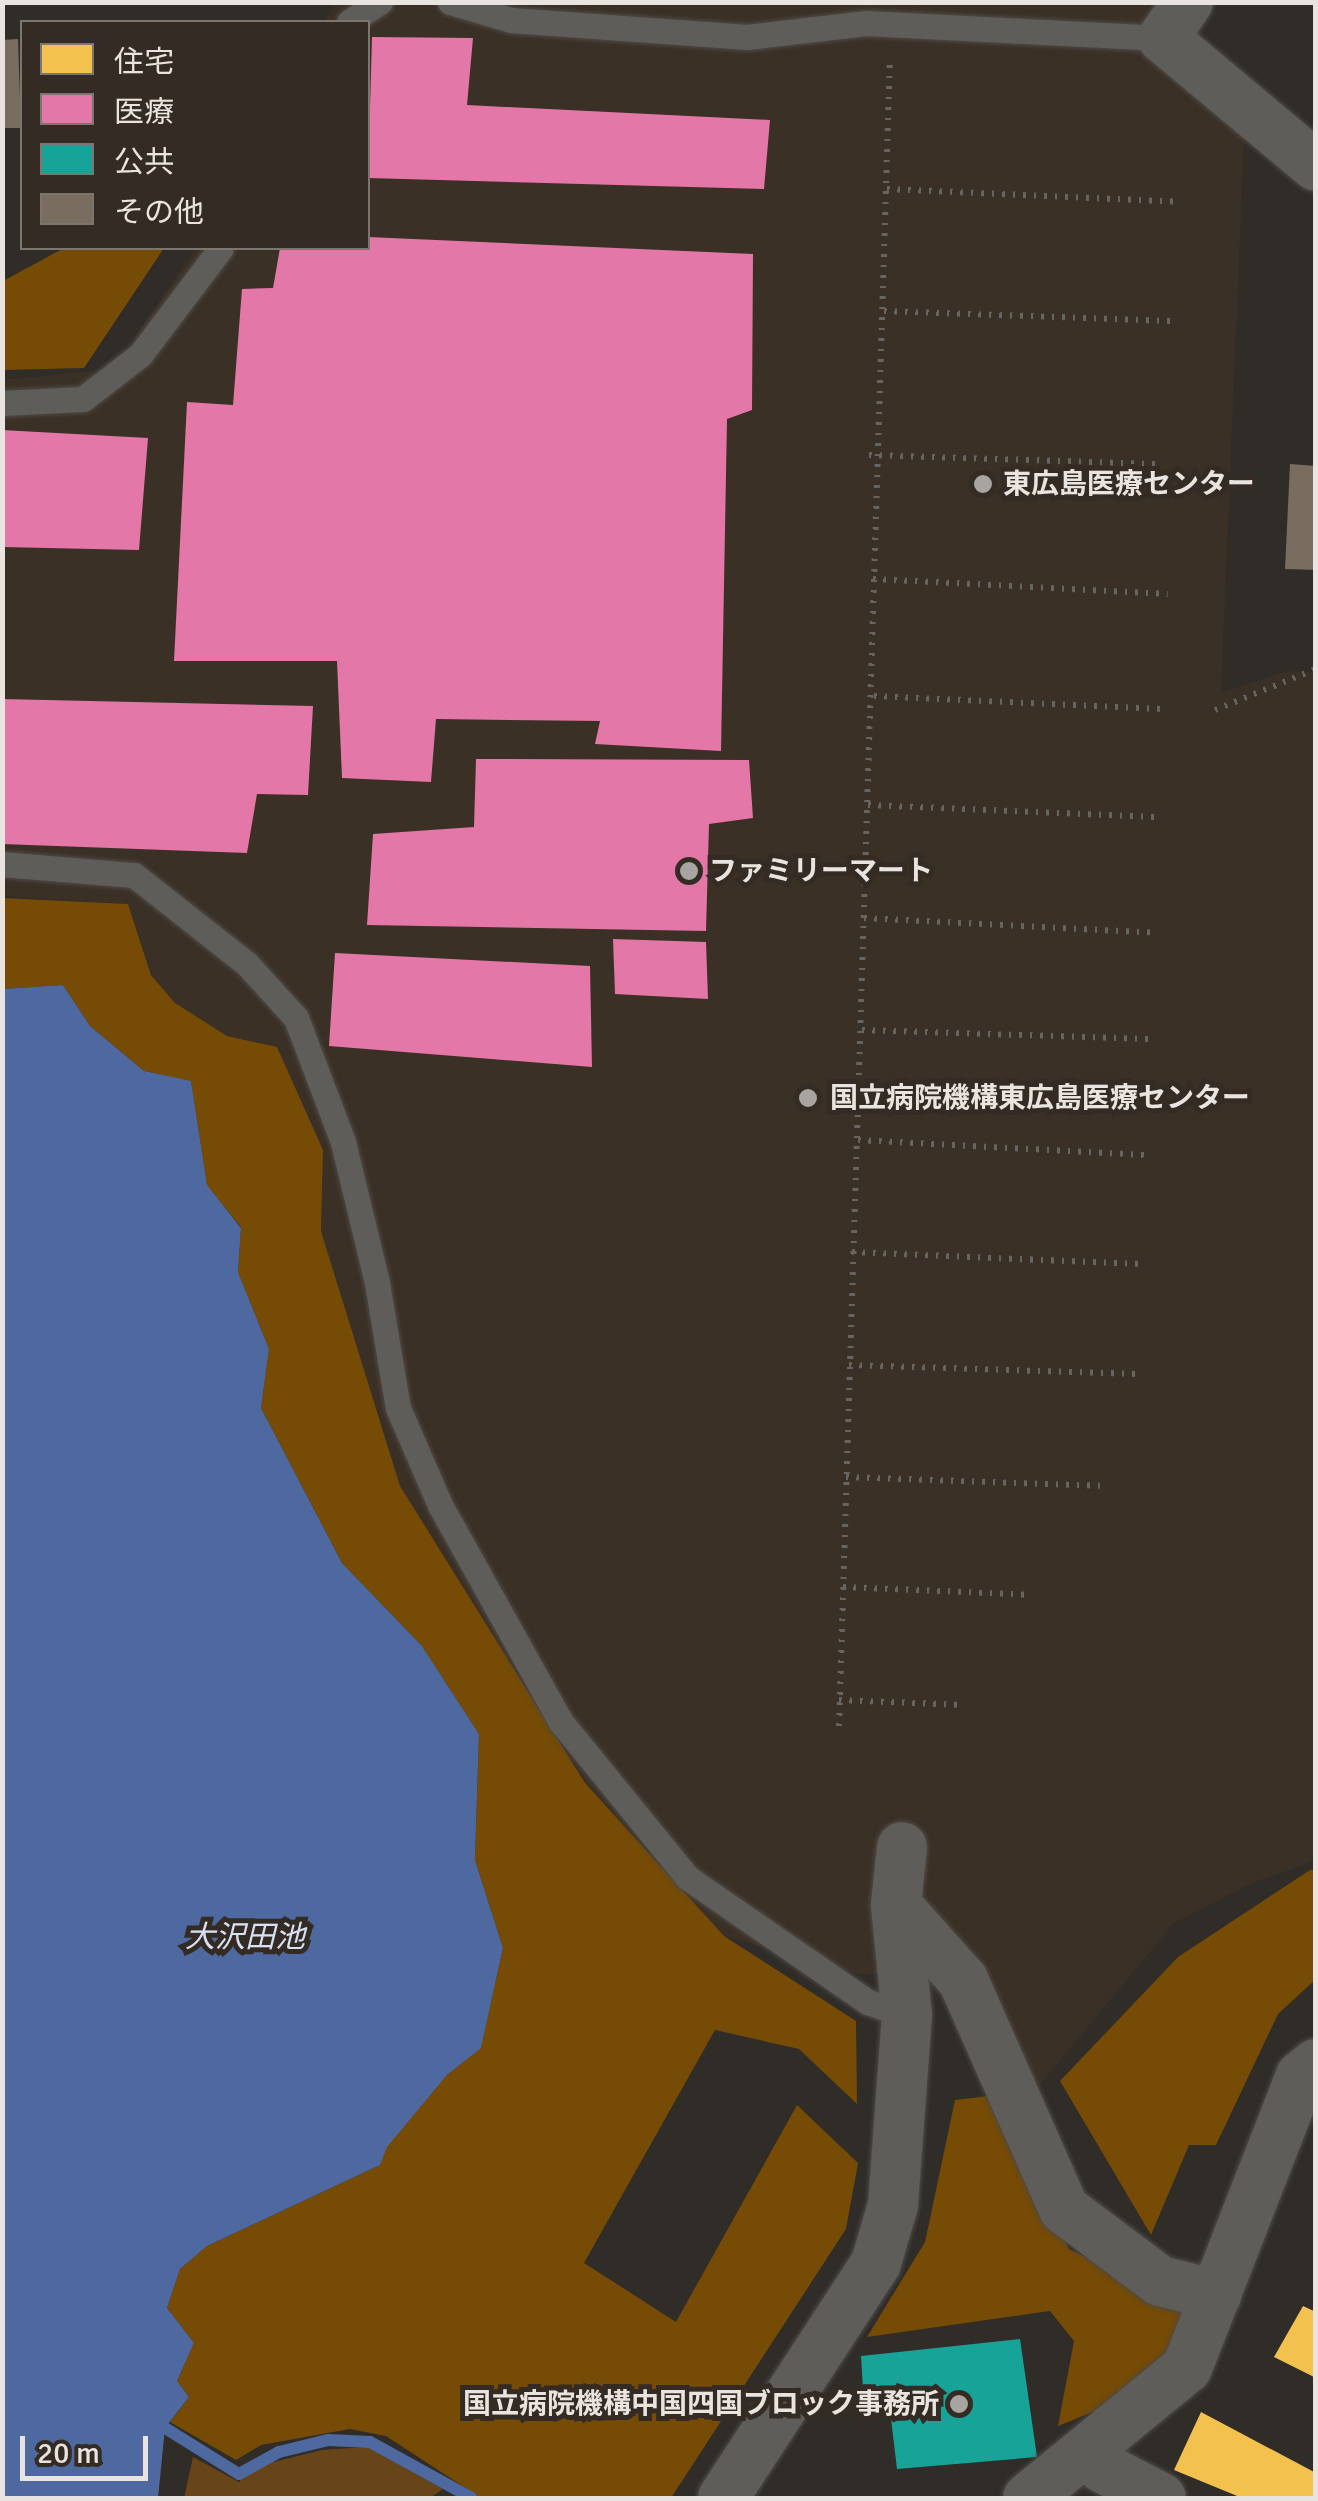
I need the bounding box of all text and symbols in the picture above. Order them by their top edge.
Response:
legend [20,20,370,250]
text: 住宅 [114,44,174,81]
text: 医療 [114,94,174,131]
text: 公共 [114,144,174,181]
text: その他 [114,194,204,231]
place label: 東広島医療センター [1003,467,1255,501]
marker: 東広島医療センター [972,473,994,495]
place label: ファミリーマート [709,854,933,888]
marker: ファミリーマート [678,860,700,882]
place label: 国立病院機構東広島医療センター [830,1081,1250,1115]
marker: 国立病院機構東広島医療センター [795,1085,821,1111]
water label: 大沢田池 [185,1920,305,1956]
place label: 国立病院機構中国四国ブロック事務所 [463,2387,939,2421]
marker: 国立病院機構中国四国ブロック事務所 [948,2393,970,2415]
scale bar [25,2416,152,2478]
text: 20 m [37,2435,100,2472]

